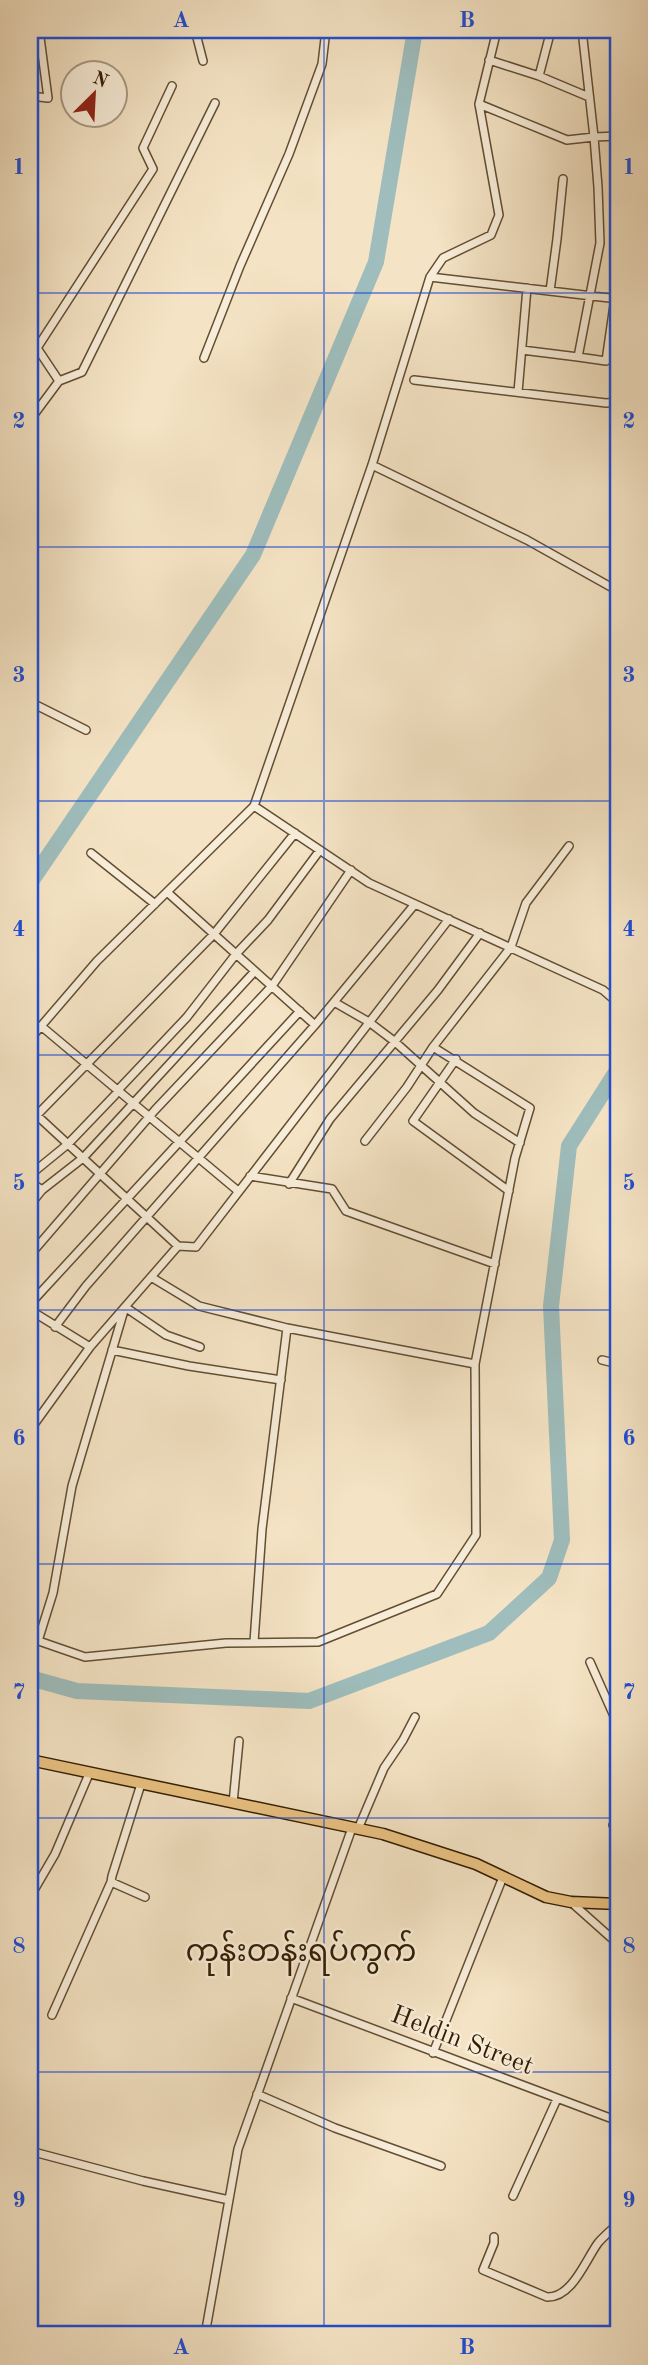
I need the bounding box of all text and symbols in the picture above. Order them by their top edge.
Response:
text: A [172,9,190,32]
text: B [459,9,475,32]
north arrow [60,60,130,130]
text: N [89,69,111,93]
text: 1 [12,156,26,179]
text: 1 [622,156,636,179]
text: 2 [12,410,26,433]
text: 2 [622,410,636,433]
text: 3 [12,664,26,687]
text: 3 [622,664,636,687]
text: 4 [12,918,26,941]
text: 4 [622,918,636,941]
text: 5 [12,1172,26,1195]
text: 5 [622,1172,636,1195]
text: 6 [12,1427,26,1450]
text: 6 [622,1427,636,1450]
text: 7 [12,1681,26,1704]
text: 7 [622,1681,636,1704]
district label: ကုန်းတန်းရပ်ကွက် [186,1929,416,1976]
text: 8 [12,1935,26,1958]
text: 8 [622,1935,636,1958]
street label: Heldin Street [387,2002,537,2080]
text: 9 [12,2189,26,2212]
text: 9 [622,2189,636,2212]
text: A [172,2336,190,2359]
text: B [459,2336,475,2359]

